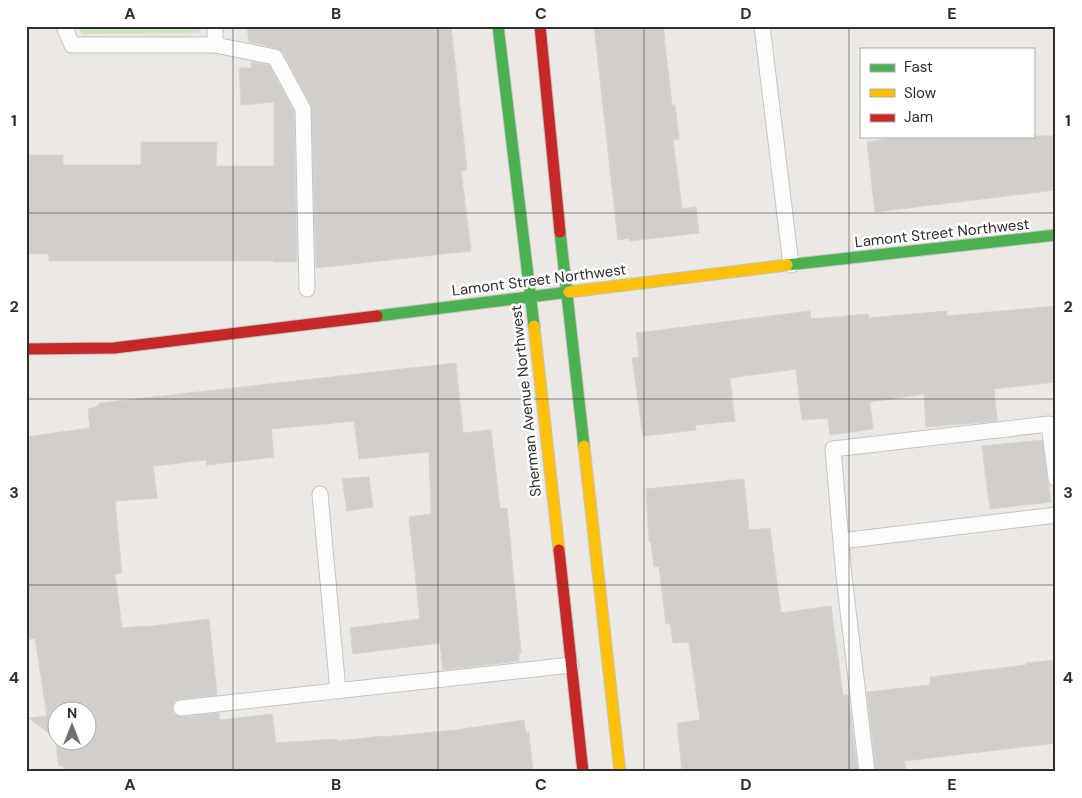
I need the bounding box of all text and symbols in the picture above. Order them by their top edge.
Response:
text: A [124,3,136,24]
text: B [331,3,341,24]
text: C [535,3,547,24]
text: D [740,3,752,24]
text: E [947,3,957,24]
legend [860,48,1034,138]
text: Fast [904,57,933,77]
text: Slow [904,83,937,103]
text: Jam [904,107,933,127]
text: 1 [11,110,17,131]
text: 1 [1065,110,1071,131]
street label: Lamont Street Northwest [854,214,1030,252]
street label: Lamont Street Northwest [451,259,627,301]
text: 2 [9,296,19,317]
text: 2 [1063,296,1073,317]
street label: Sherman Avenue Northwest [506,304,546,498]
text: 3 [9,482,19,503]
text: 3 [1063,482,1073,503]
text: 4 [9,667,19,688]
text: 4 [1063,667,1073,688]
north arrow [48,700,98,750]
text: N [67,704,77,722]
text: A [124,774,136,795]
text: B [331,774,341,795]
text: C [535,774,547,795]
text: D [740,774,752,795]
text: E [947,774,957,795]

